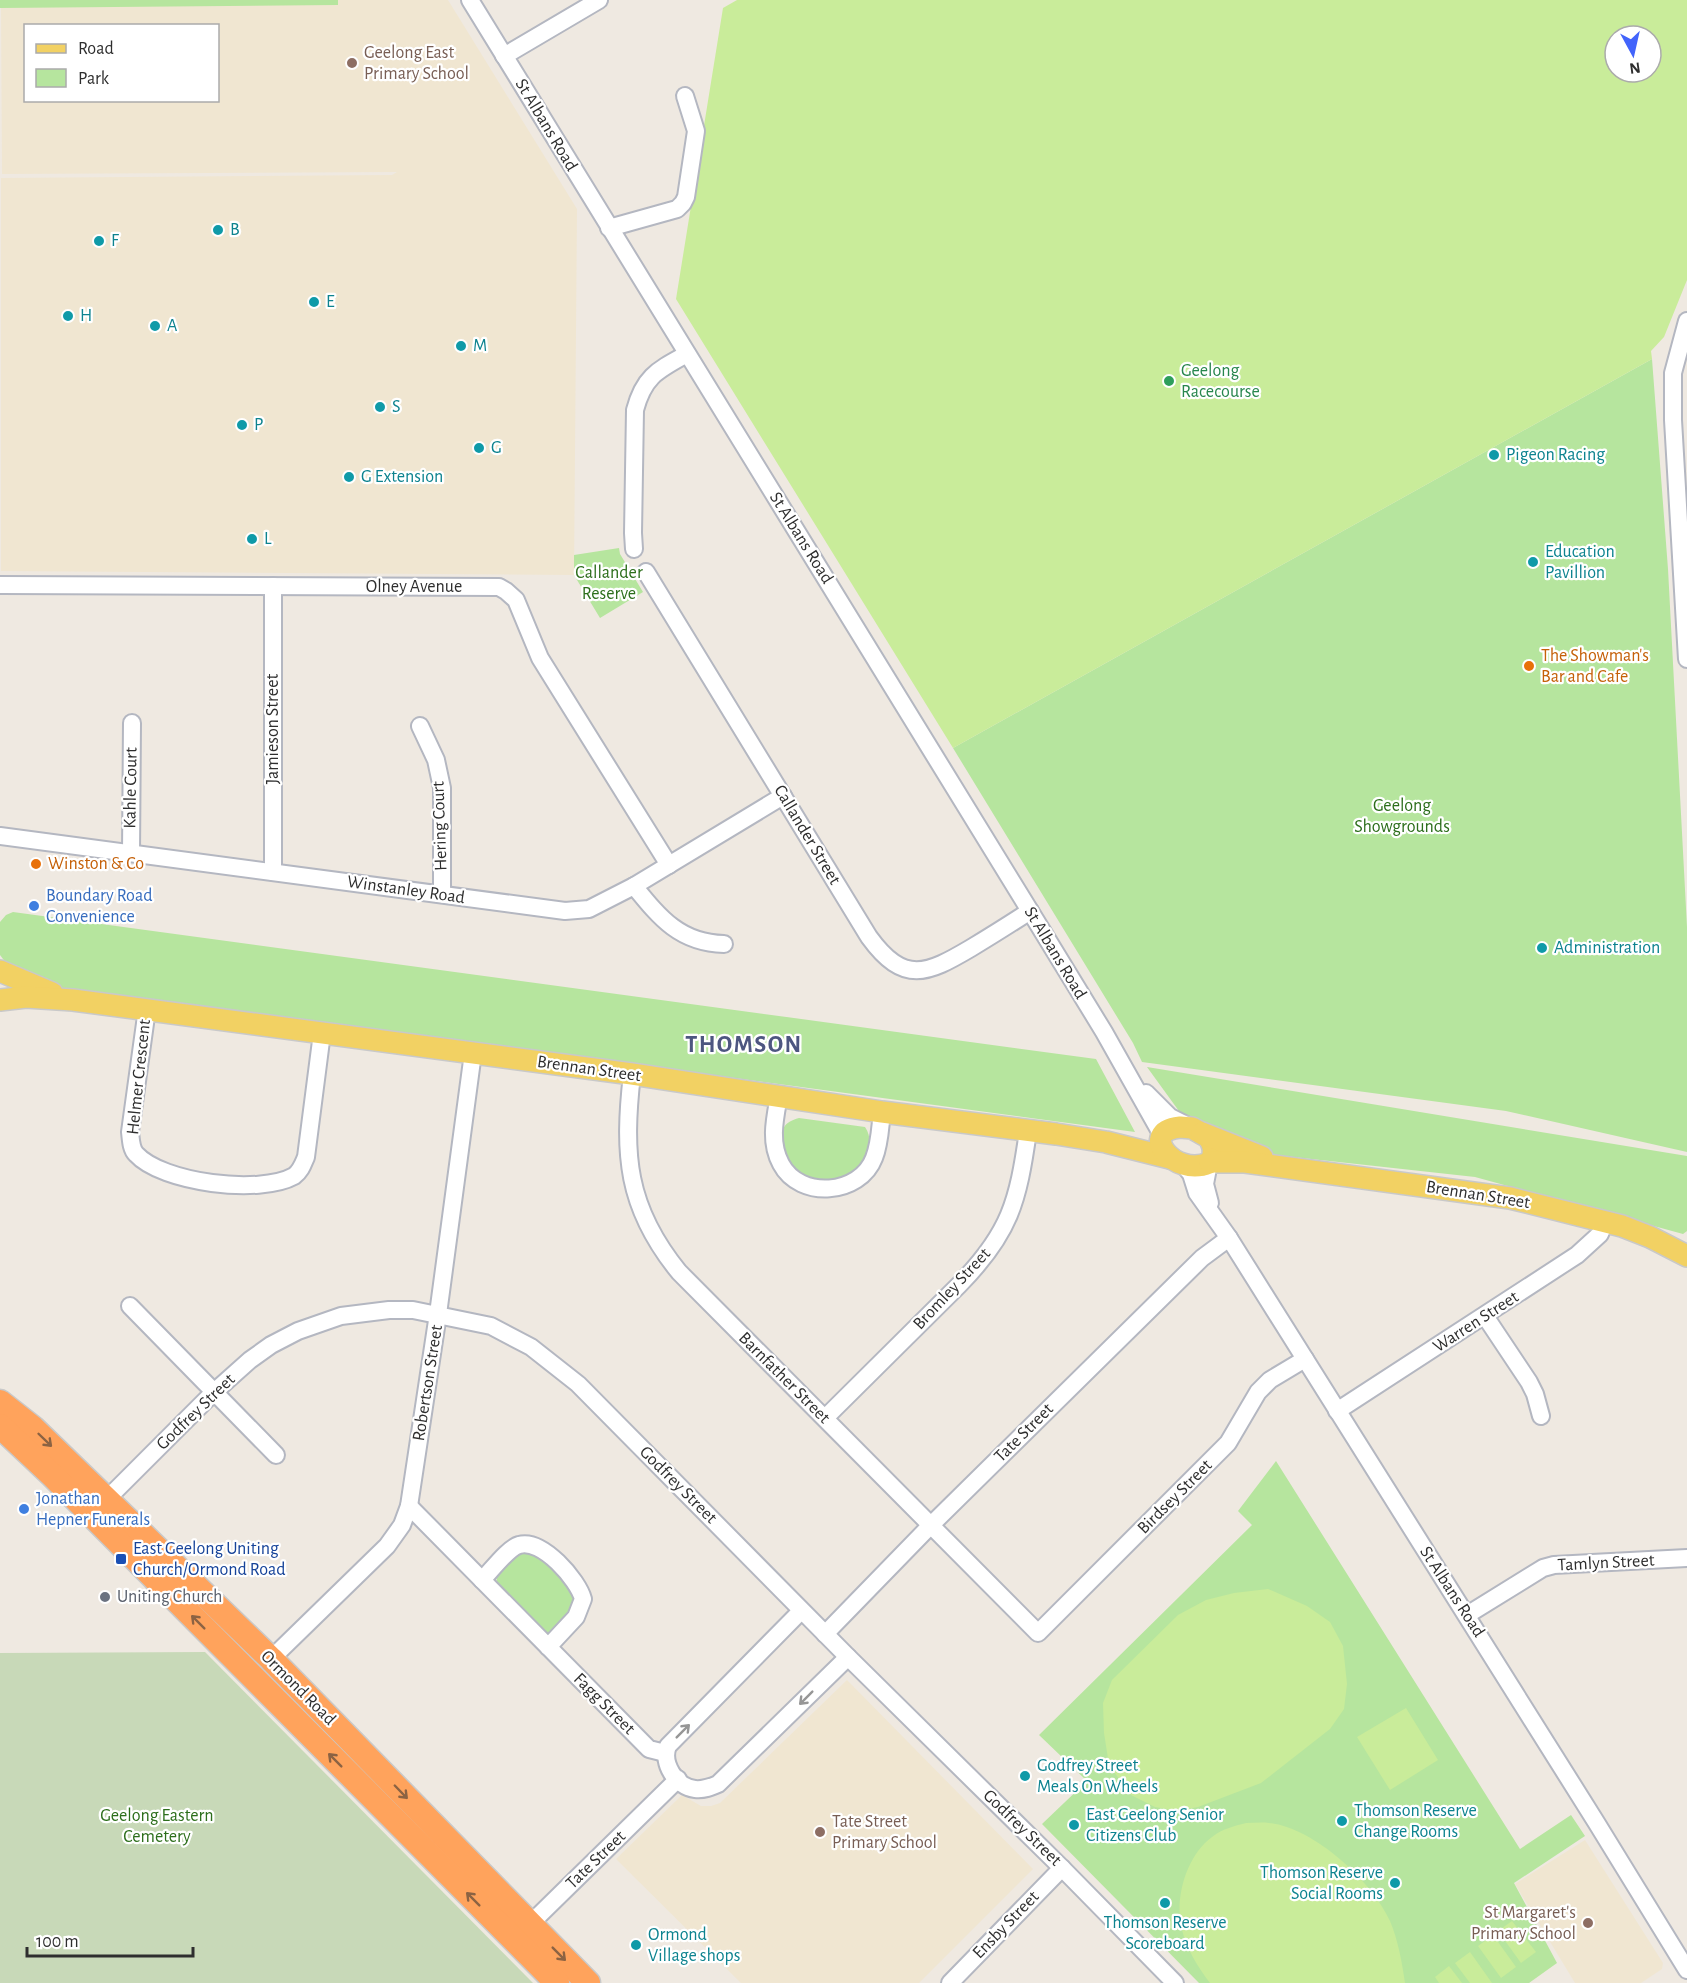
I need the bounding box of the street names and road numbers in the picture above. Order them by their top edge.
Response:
street label: St Albans Road [511,76,581,174]
street label: St Albans Road [766,489,836,587]
street label: Olney Avenue [366,578,462,596]
street label: Jamieson Street [264,674,282,784]
street label: Kahle Court [121,747,141,829]
street label: Hering Court [429,781,451,871]
street label: Callander Street [770,782,844,888]
street label: Winstanley Road [346,873,466,907]
street label: St Albans Road [1020,904,1090,1002]
street label: Helmer Crescent [124,1018,154,1136]
street label: Brennan Street [536,1053,642,1085]
street label: Brennan Street [1425,1178,1531,1212]
street label: Bromley Street [910,1245,994,1333]
street label: Warren Street [1430,1288,1522,1356]
street label: Robertson Street [410,1323,446,1442]
street label: Barnfather Street [735,1329,833,1427]
street label: Godfrey Street [153,1370,239,1454]
street label: Tate Street [991,1400,1057,1466]
street label: Godfrey Street [636,1443,720,1527]
street label: Birdsey Street [1134,1456,1216,1538]
street label: St Albans Road [1416,1543,1488,1641]
street label: Tamlyn Street [1557,1551,1655,1575]
street label: Ormond Road [257,1647,339,1729]
street label: Fagg Street [570,1670,638,1738]
street label: Godfrey Street [979,1786,1065,1870]
street label: Tate Street [563,1827,629,1893]
street label: Ensby Street [969,1887,1043,1962]

